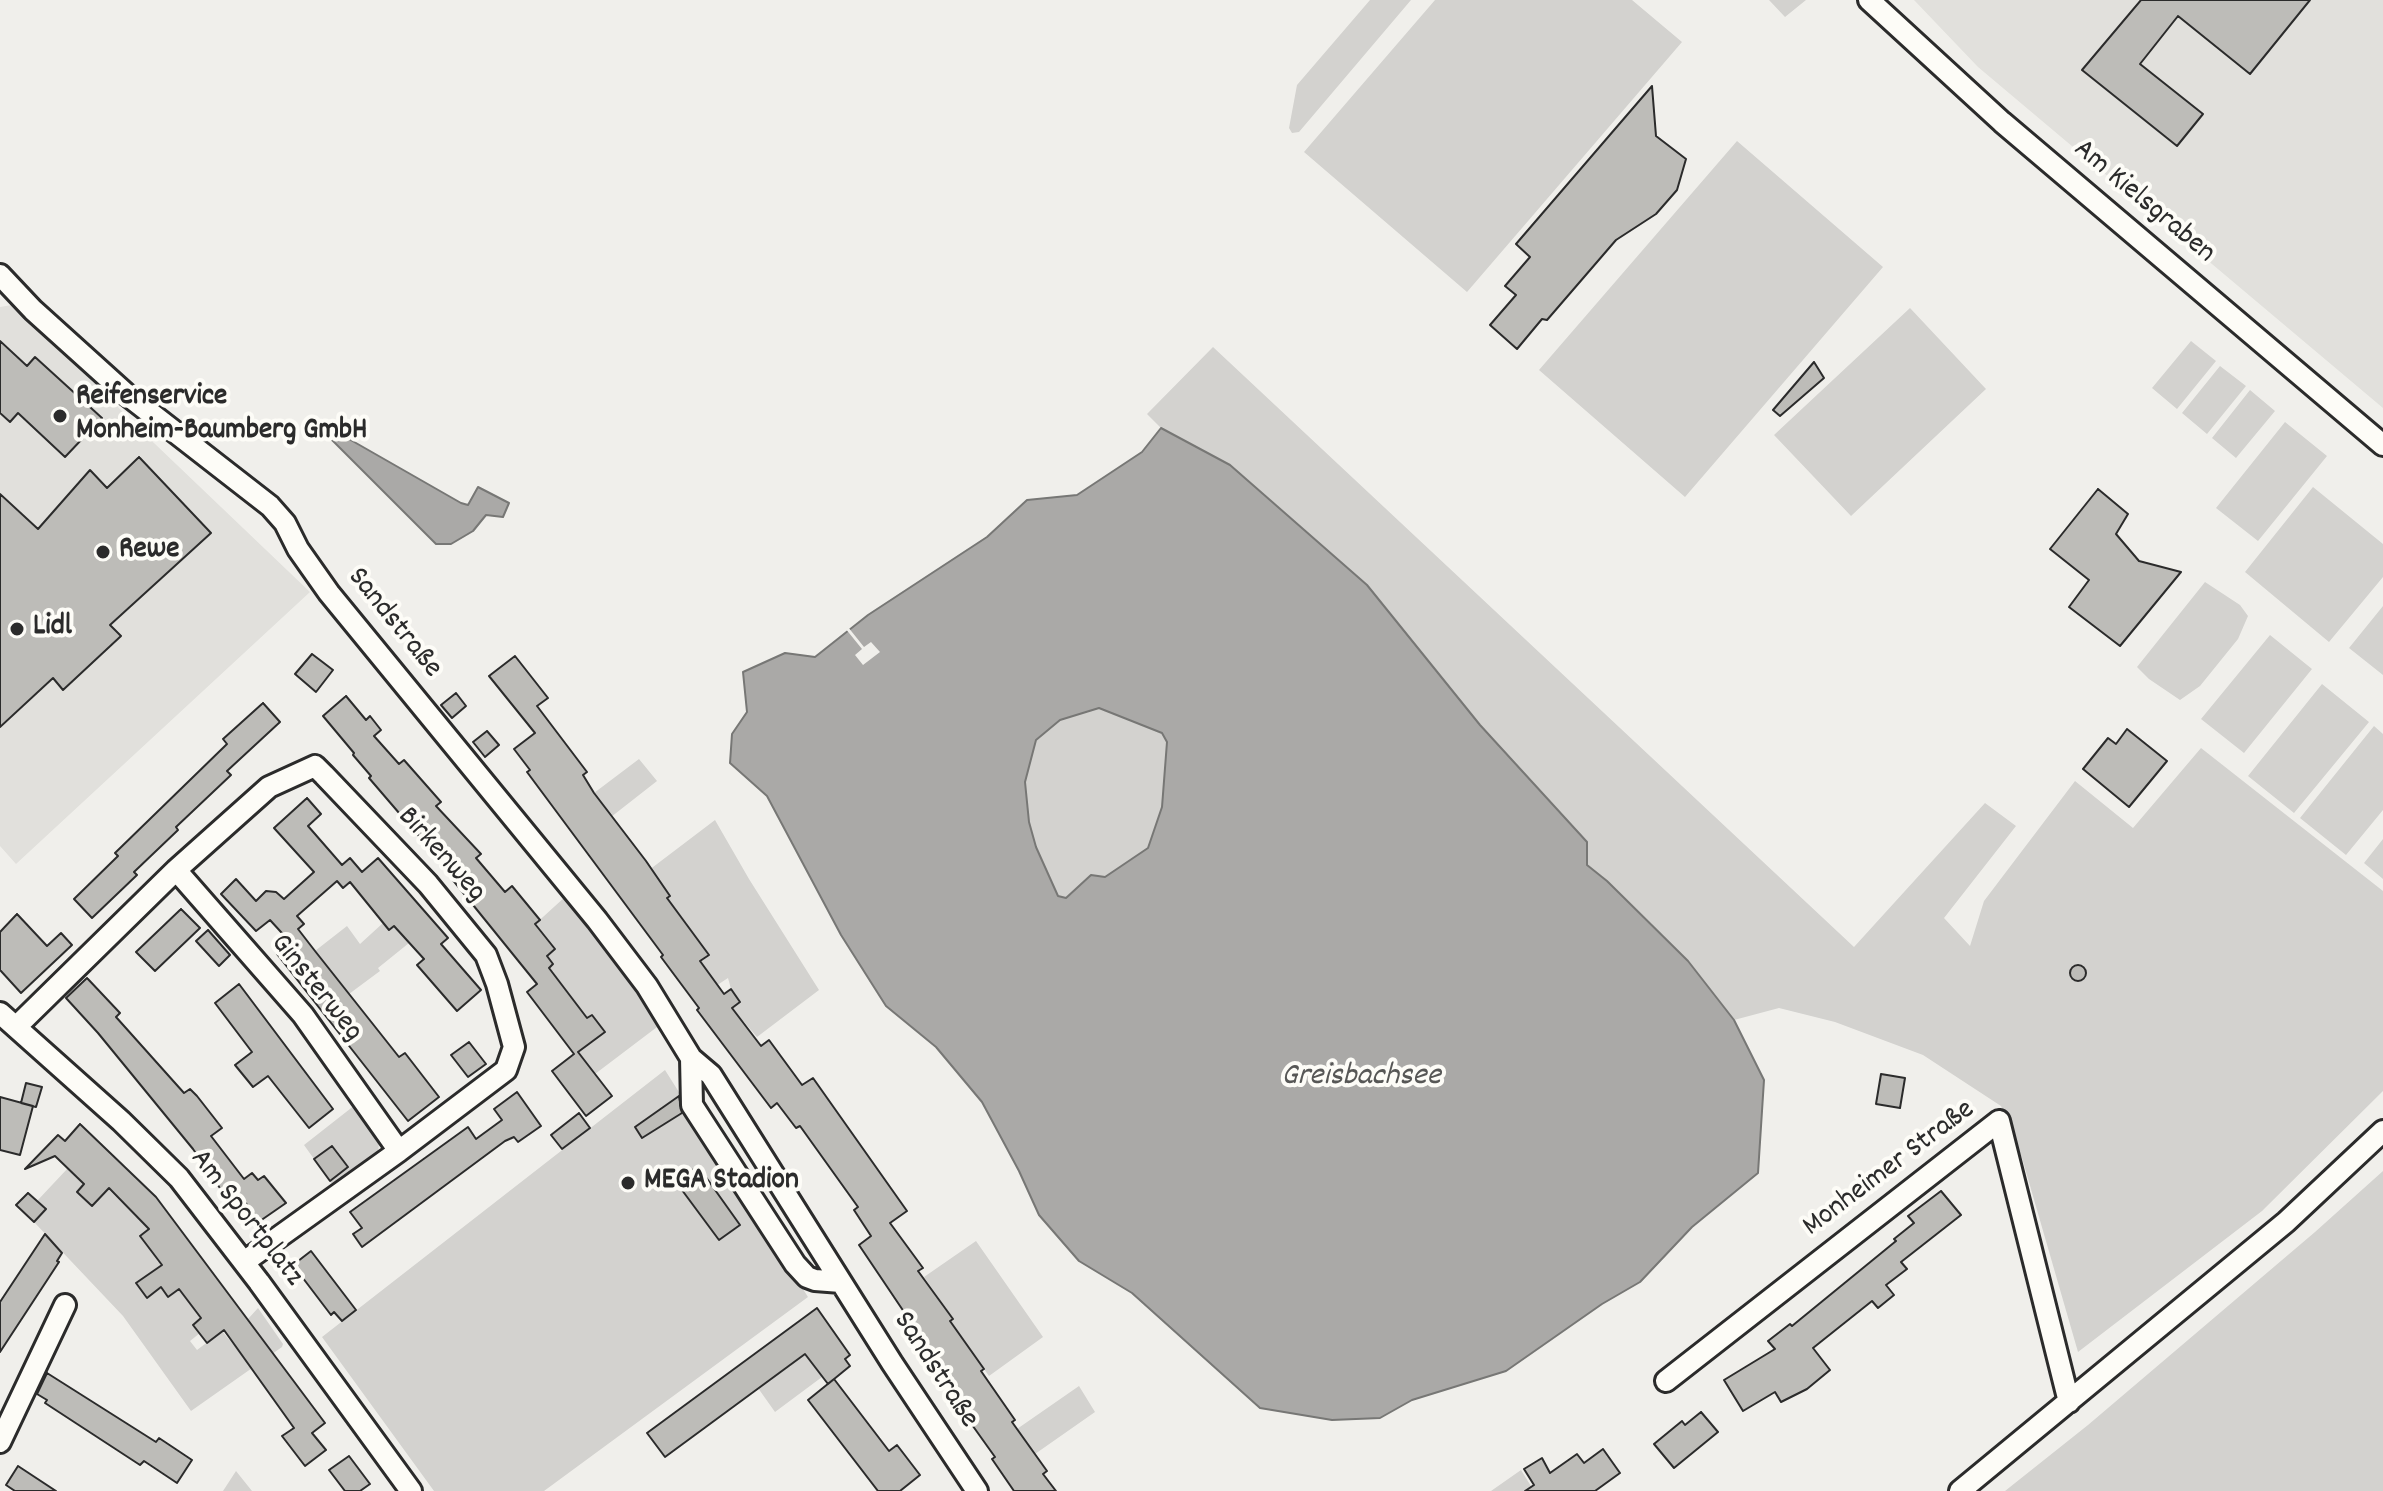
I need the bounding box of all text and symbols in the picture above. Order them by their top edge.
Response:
street label: Am Kielsgraben [2065,133,2221,273]
place label: Reifenservice Monheim-Baumberg GmbH [76,381,367,452]
marker: Reifenservice Monheim-Baumberg GmbH [51,407,69,425]
place label: Rewe [119,534,179,570]
marker: Rewe [94,543,112,561]
street label: Sandstraße [338,562,448,686]
place label: Lidl [33,611,72,647]
marker: Lidl [8,620,26,638]
street label: Birkenweg [388,801,492,911]
street label: Ginsterweg [261,928,369,1050]
water label: Greisbachsee [1281,1060,1441,1098]
street label: Monheimer Straße [1797,1094,1983,1246]
street label: Am Sportplatz [180,1143,310,1295]
place label: MEGA Stadion [644,1165,799,1201]
marker: MEGA Stadion [619,1174,637,1192]
street label: Sandstraße [883,1306,985,1436]

